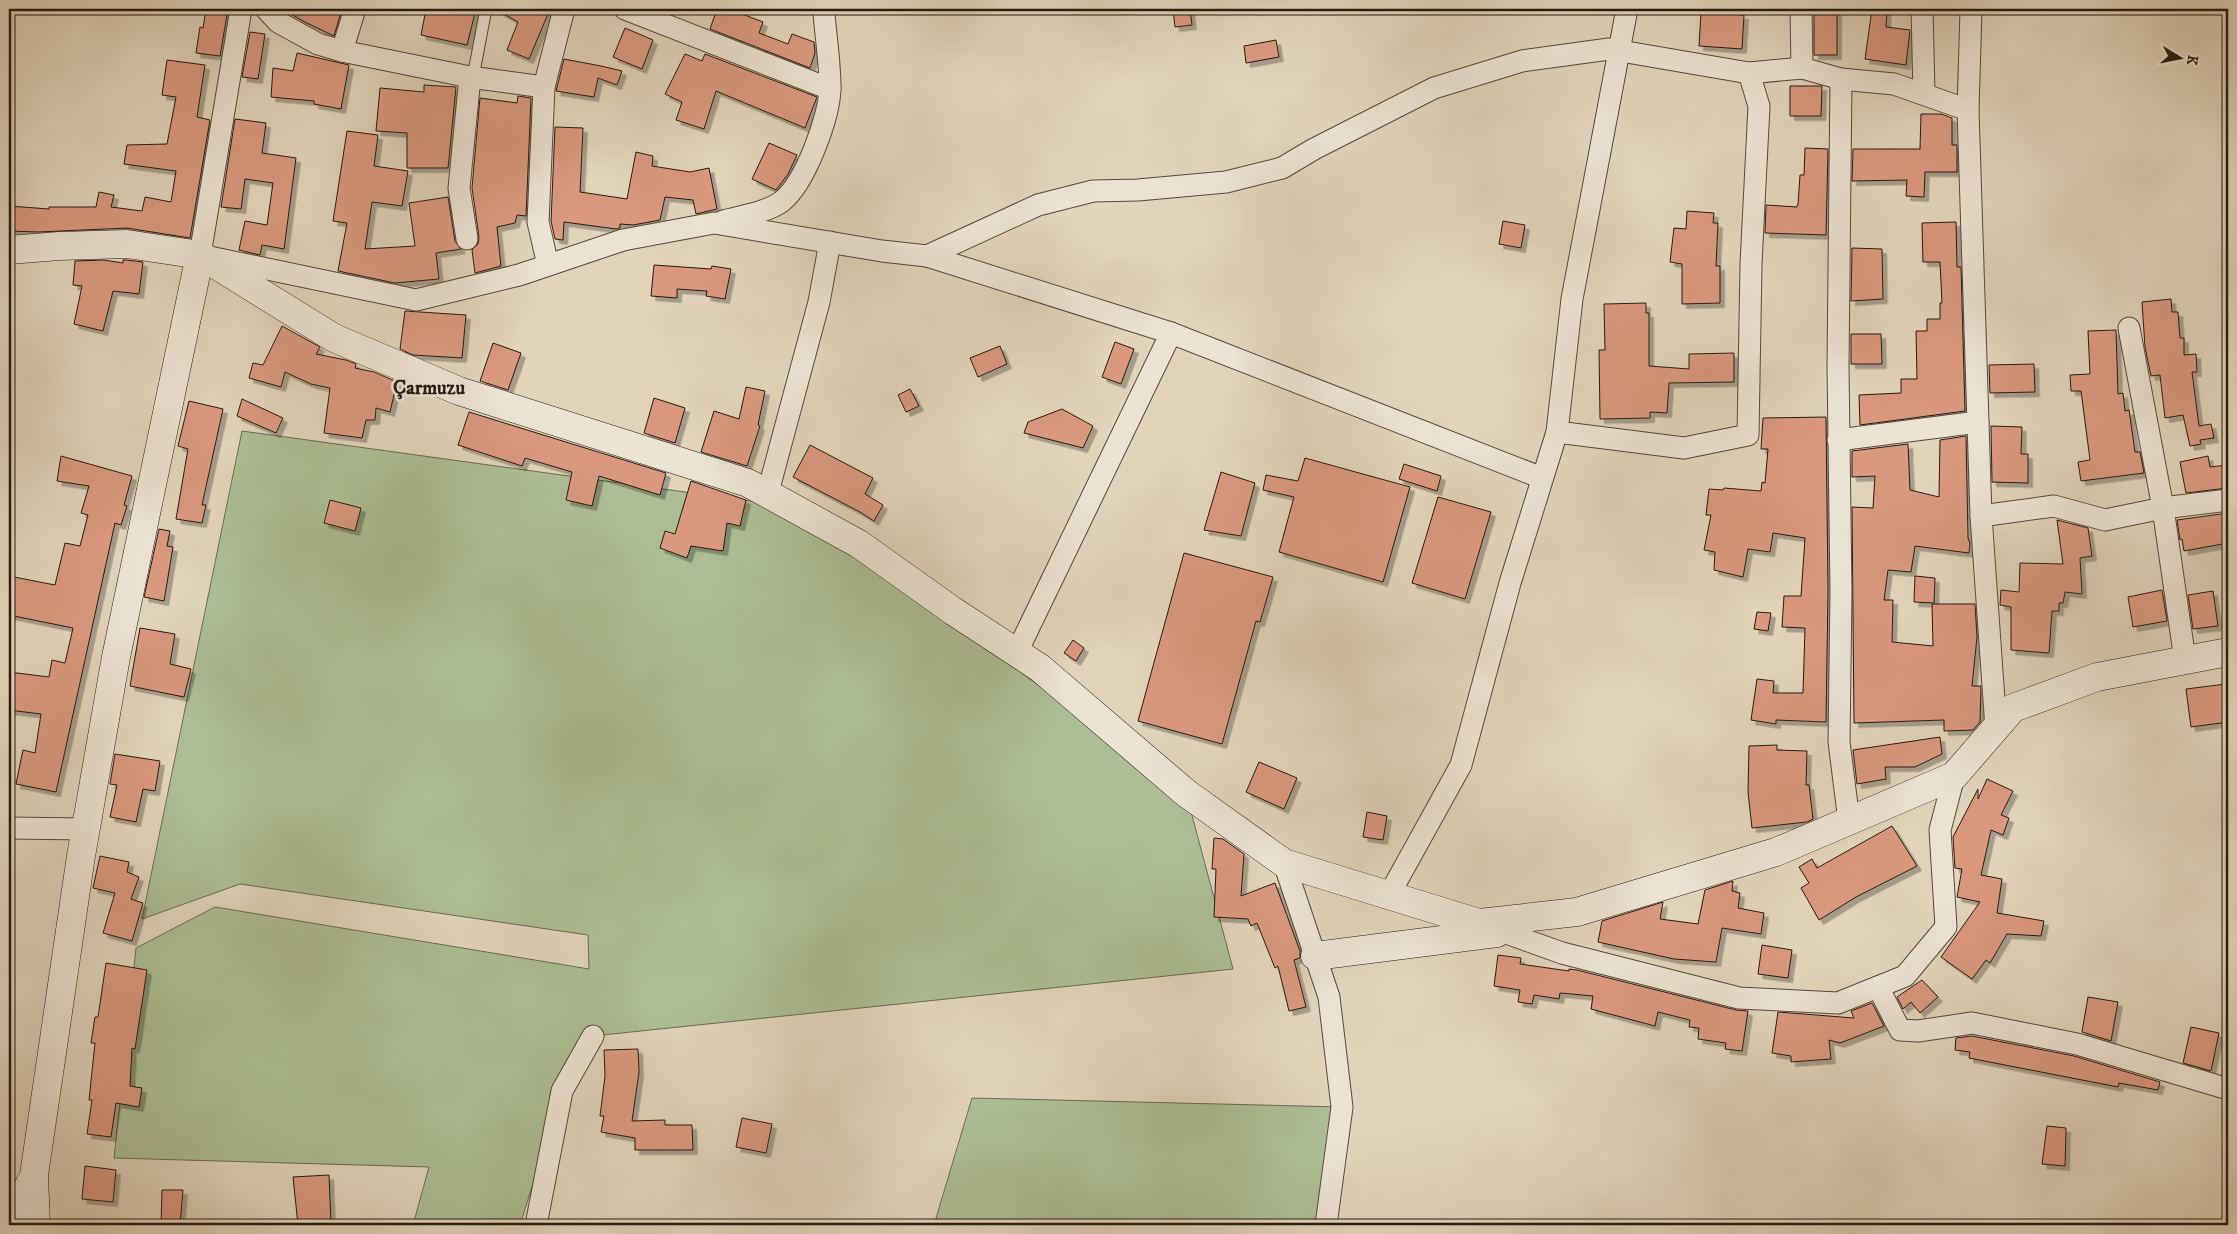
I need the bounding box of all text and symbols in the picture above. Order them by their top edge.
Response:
north arrow [2154,32,2204,82]
text: K [2182,54,2202,68]
district label: Çarmuzu [393,376,465,401]

